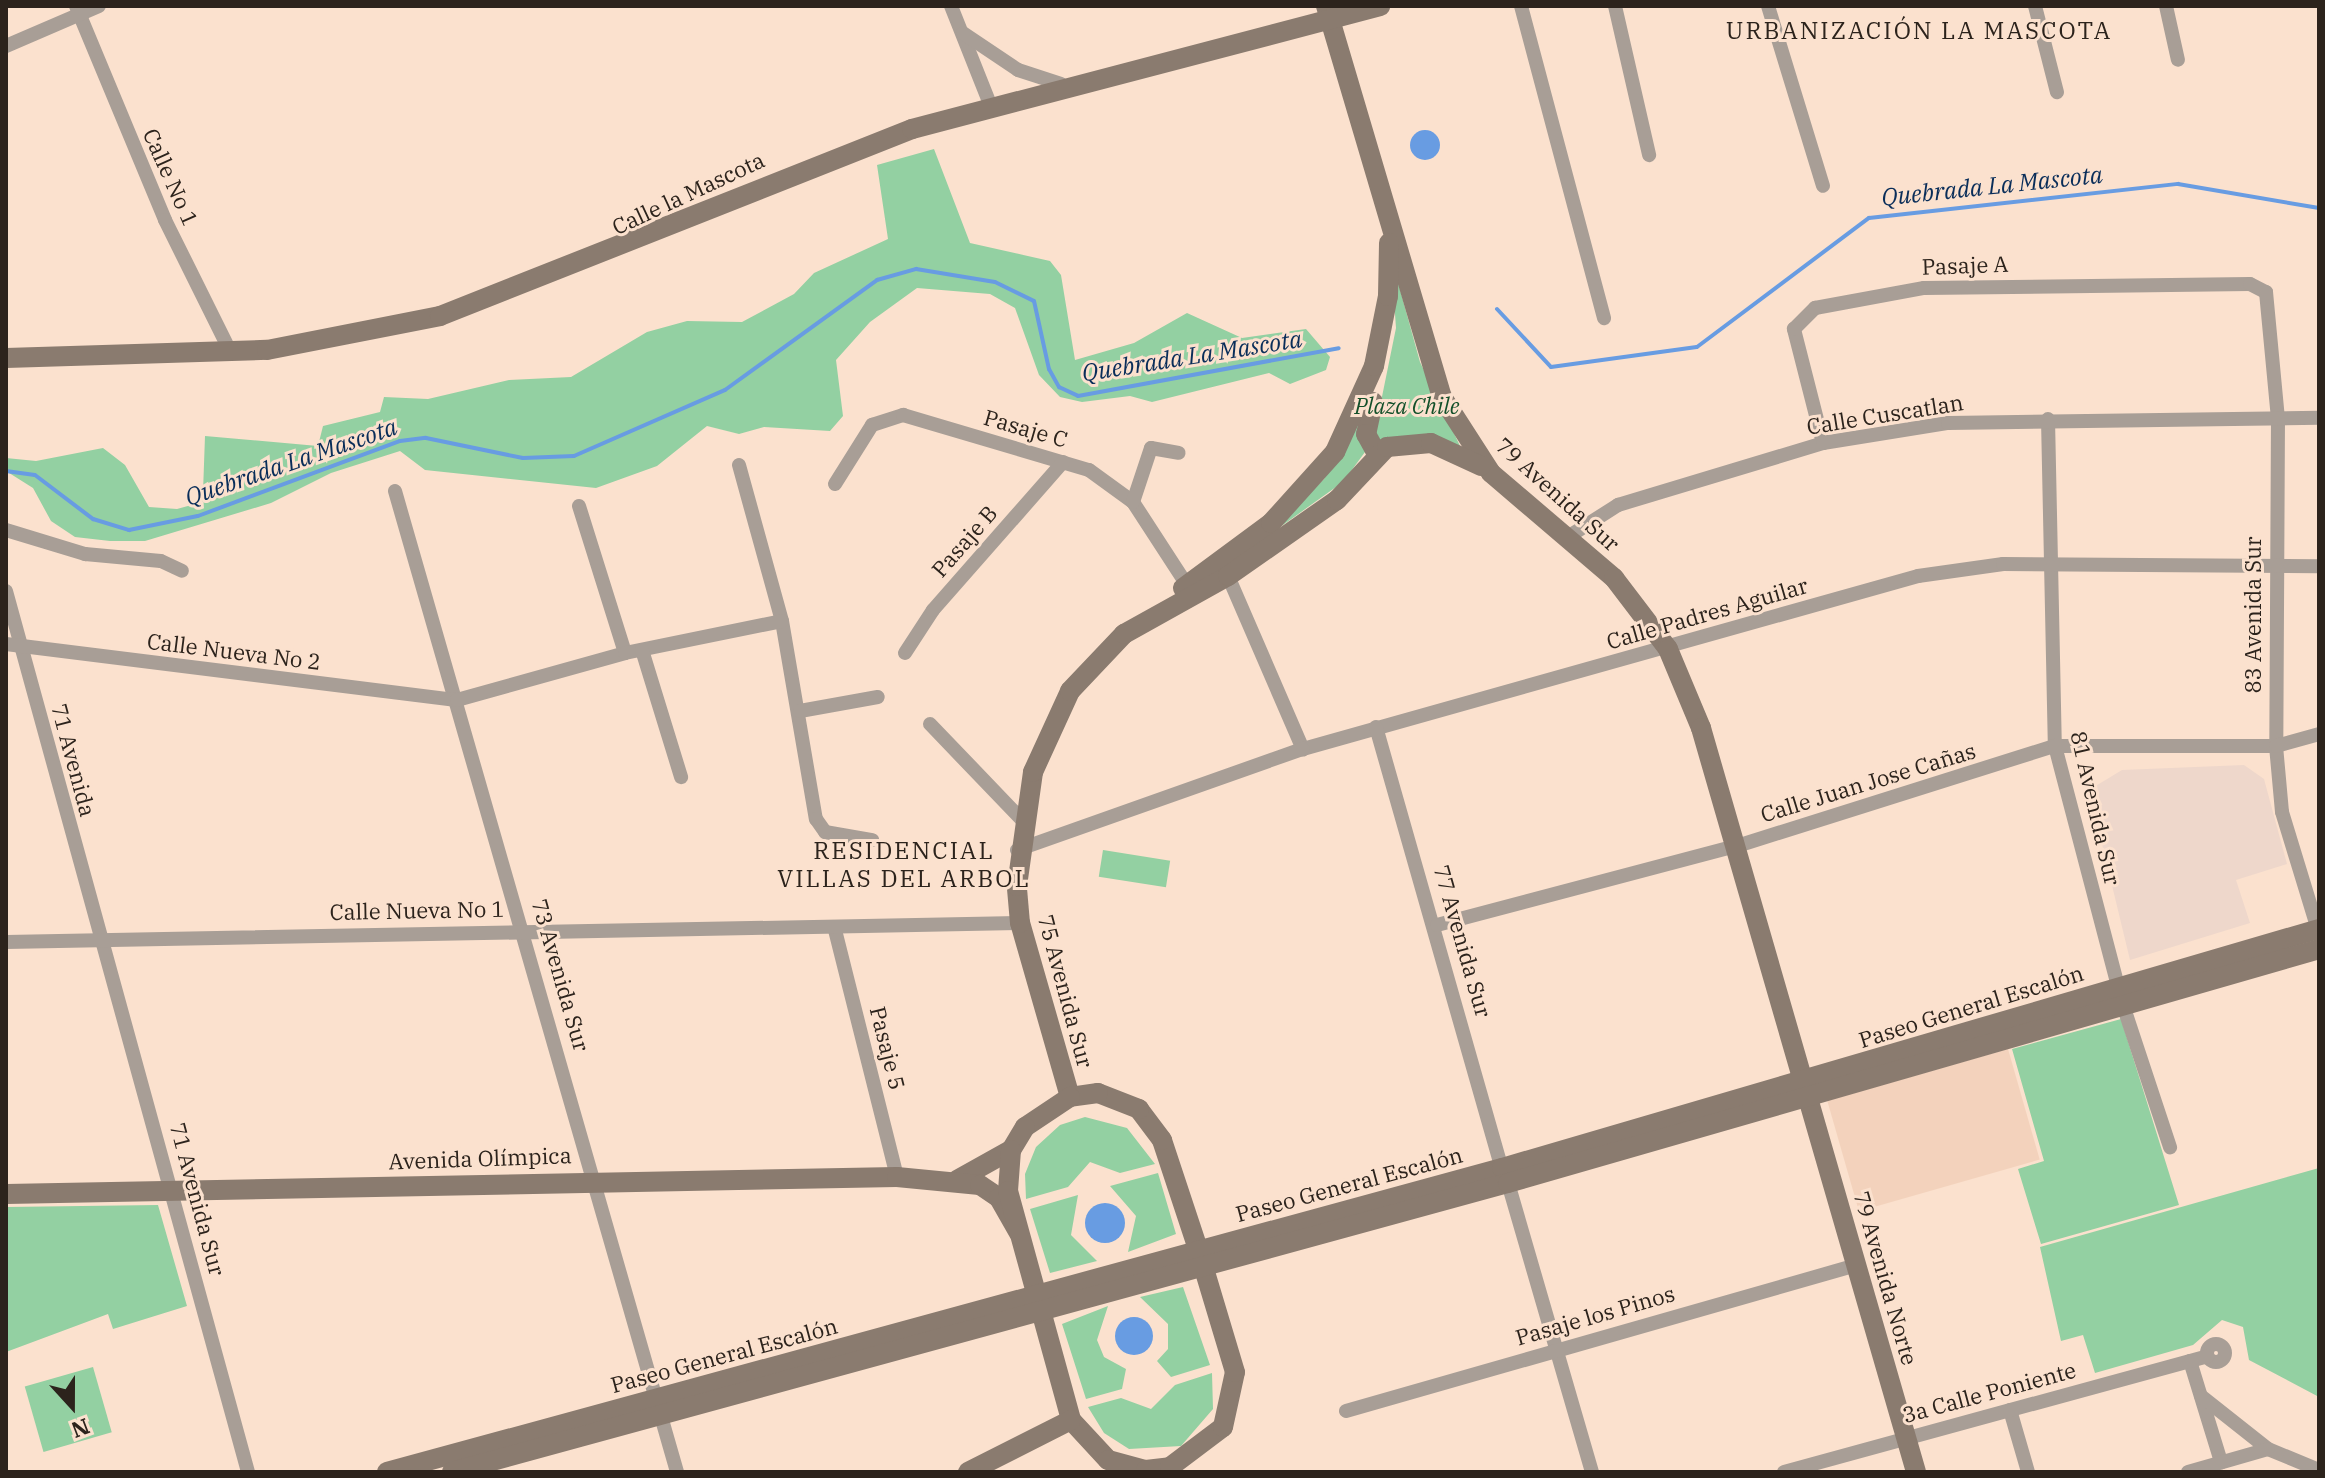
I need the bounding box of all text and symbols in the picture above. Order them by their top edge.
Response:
district label: URBANIZACIÓN LA MASCOTA [1726,17,2112,45]
street label: Calle No 1 [138,124,204,230]
street label: Calle la Mascota [608,146,768,240]
water label: Quebrada La Mascota [1880,160,2104,212]
street label: Pasaje A [1921,250,2009,280]
water label: Quebrada La Mascota [1080,324,1304,388]
street label: Calle Cuscatlan [1805,389,1965,439]
park label: Plaza Chile [1354,393,1460,419]
street label: Pasaje C [981,403,1071,453]
water label: Quebrada La Mascota [181,412,401,512]
street label: 79 Avenida Sur [1491,432,1625,556]
street label: Pasaje B [926,500,1002,582]
street label: 83 Avenida Sur [2240,536,2266,694]
street label: Calle Padres Aguilar [1603,572,1811,654]
street label: Calle Nueva No 2 [146,627,322,675]
street label: 71 Avenida [46,701,102,819]
street label: 81 Avenida Sur [2065,728,2127,888]
street label: Calle Juan Jose Cañas [1757,737,1979,827]
district label: RESIDENCIAL VILLAS DEL ARBOL [777,837,1031,893]
street label: 77 Avenida Sur [1429,862,1497,1020]
street label: Calle Nueva No 1 [329,895,505,925]
street label: 73 Avenida Sur [527,896,595,1054]
street label: 75 Avenida Sur [1033,912,1099,1070]
street label: Paseo General Escalón [1855,959,2087,1053]
street label: Pasaje 5 [865,1004,911,1092]
street label: 71 Avenida Sur [165,1120,231,1278]
street label: Paseo General Escalón [1233,1141,1465,1227]
street label: Avenida Olímpica [388,1142,572,1174]
street label: 79 Avenida Norte [1849,1188,1923,1368]
street label: Pasaje los Pinos [1512,1280,1678,1350]
street label: Paseo General Escalón [608,1312,840,1398]
street label: 3a Calle Poniente [1899,1356,2079,1428]
north arrow [32,1366,112,1446]
text: N [67,1412,94,1446]

